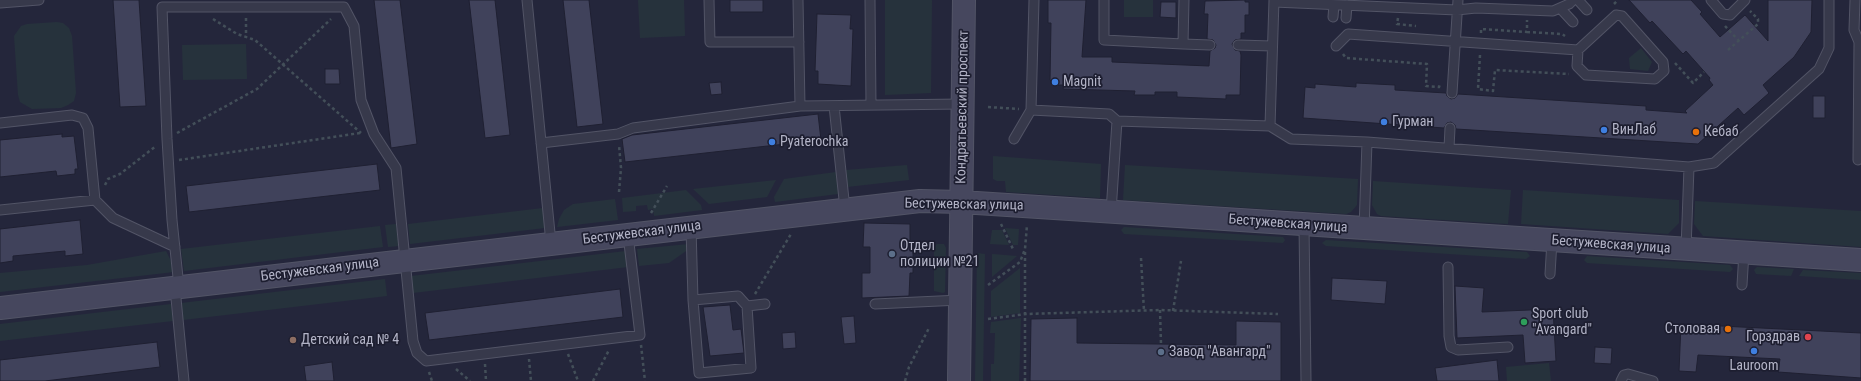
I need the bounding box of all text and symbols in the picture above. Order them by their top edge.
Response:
street label: Кондратьевский проспект [953,30,973,184]
place label: Magnit [1063,74,1101,90]
marker: Magnit [1050,77,1060,87]
place label: Гурман [1392,114,1433,130]
marker: Гурман [1379,117,1389,127]
place label: ВинЛаб [1612,122,1656,138]
place label: Кебаб [1704,124,1739,140]
marker: ВинЛаб [1599,125,1609,135]
marker: Кебаб [1691,127,1701,137]
place label: Pyaterochka [780,134,848,150]
marker: Pyaterochka [767,137,777,147]
street label: Бестужевская улица [904,196,1024,214]
street label: Бестужевская улица [1228,211,1348,237]
street label: Бестужевская улица [582,217,702,249]
street label: Бестужевская улица [1551,232,1671,258]
place label: Отдел полиции №21 [900,238,979,270]
marker: Отдел полиции №21 [887,249,897,259]
street label: Бестужевская улица [260,254,380,286]
place label: Sport club "Avangard" [1532,306,1592,338]
marker: Sport club "Avangard" [1519,317,1529,327]
place label: Столовая [1665,321,1720,337]
marker: Столовая [1723,324,1733,334]
place label: Горздрав [1746,329,1800,345]
place label: Детский сад № 4 [301,332,399,348]
marker: Горздрав [1803,332,1813,342]
marker: Детский сад № 4 [288,335,298,345]
place label: Завод "Авангард" [1169,344,1271,360]
marker: Lauroom [1749,346,1759,356]
marker: Завод "Авангард" [1156,347,1166,357]
place label: Lauroom [1730,358,1778,374]

